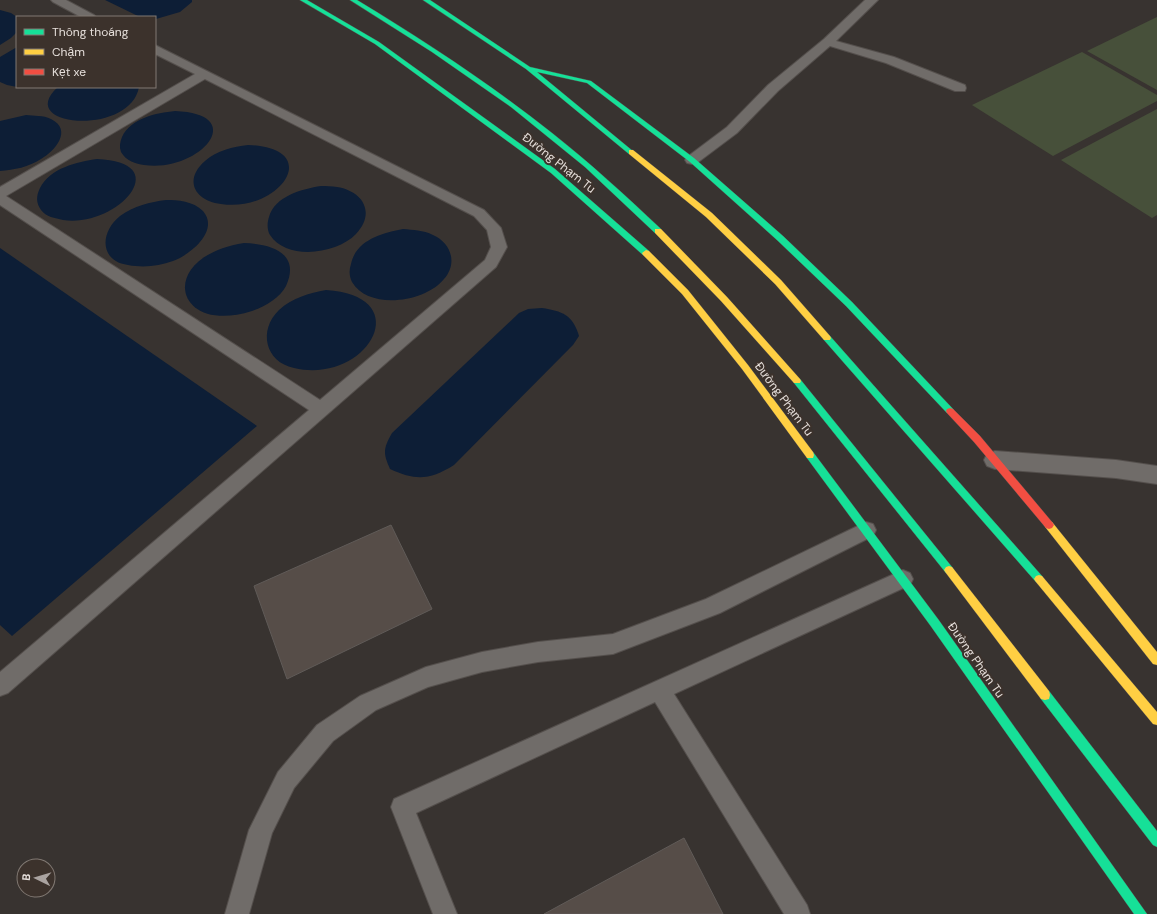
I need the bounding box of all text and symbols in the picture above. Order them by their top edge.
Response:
legend [16,16,156,88]
text: Thông thoáng [52,24,129,40]
text: Chậm [52,44,85,60]
text: Kẹt xe [52,64,86,80]
street label: Đường Phạm Tu [519,129,599,197]
street label: Đường Phạm Tu [751,359,817,439]
street label: Đường Phạm Tu [944,619,1008,701]
north arrow [16,858,56,898]
text: B [19,873,33,881]

